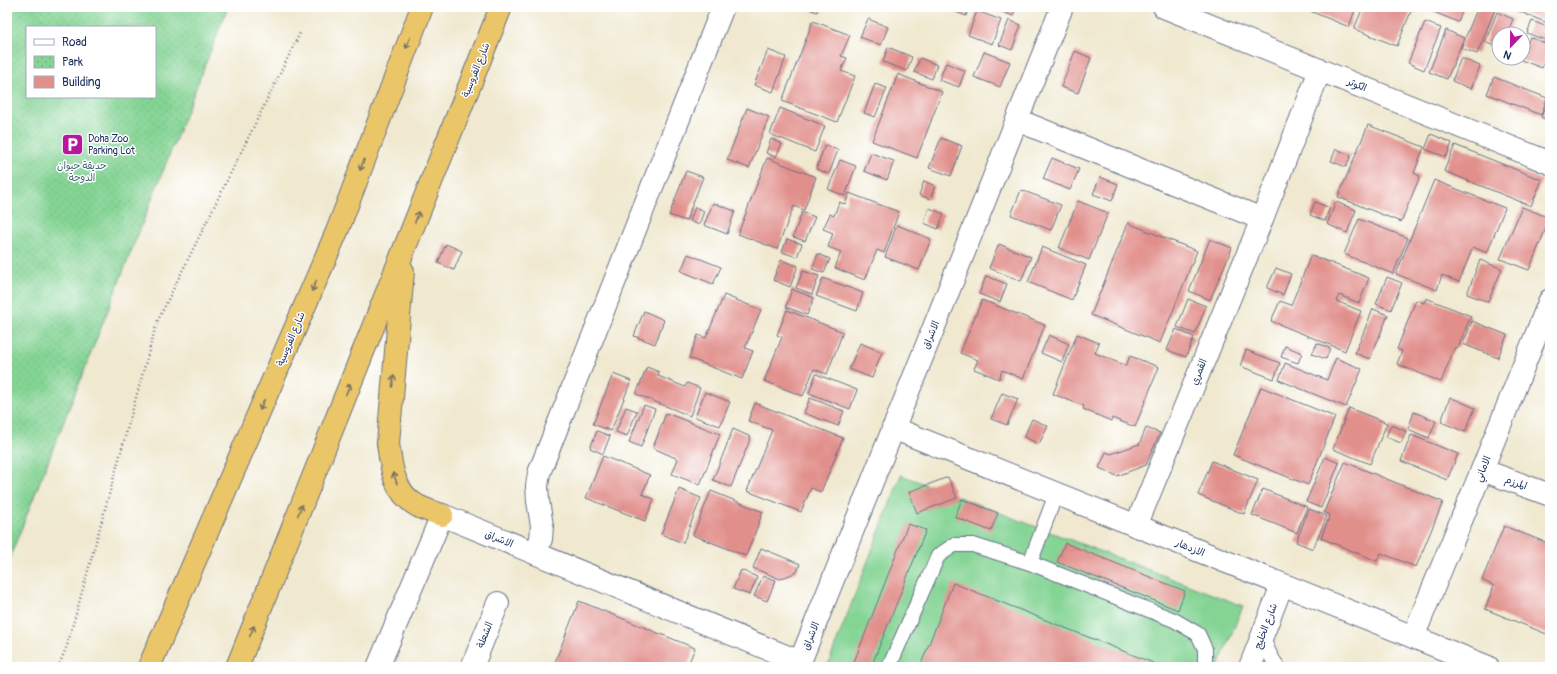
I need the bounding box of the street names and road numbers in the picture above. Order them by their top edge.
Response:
street label: شارع الفروسية [460,41,493,99]
street label: الكوثر [1345,75,1368,94]
street label: شارع الفروسية [274,310,309,368]
street label: الاشراق [920,319,942,351]
street label: القمري [1188,357,1212,388]
street label: الاماني [1472,454,1496,485]
street label: المرزم [1503,473,1529,494]
street label: الاشراق [483,528,515,550]
street label: الازدهار [1173,536,1206,559]
street label: شارع الخليج [1252,601,1281,651]
street label: الشعلة [474,620,496,650]
street label: الاشراق [800,620,822,652]

